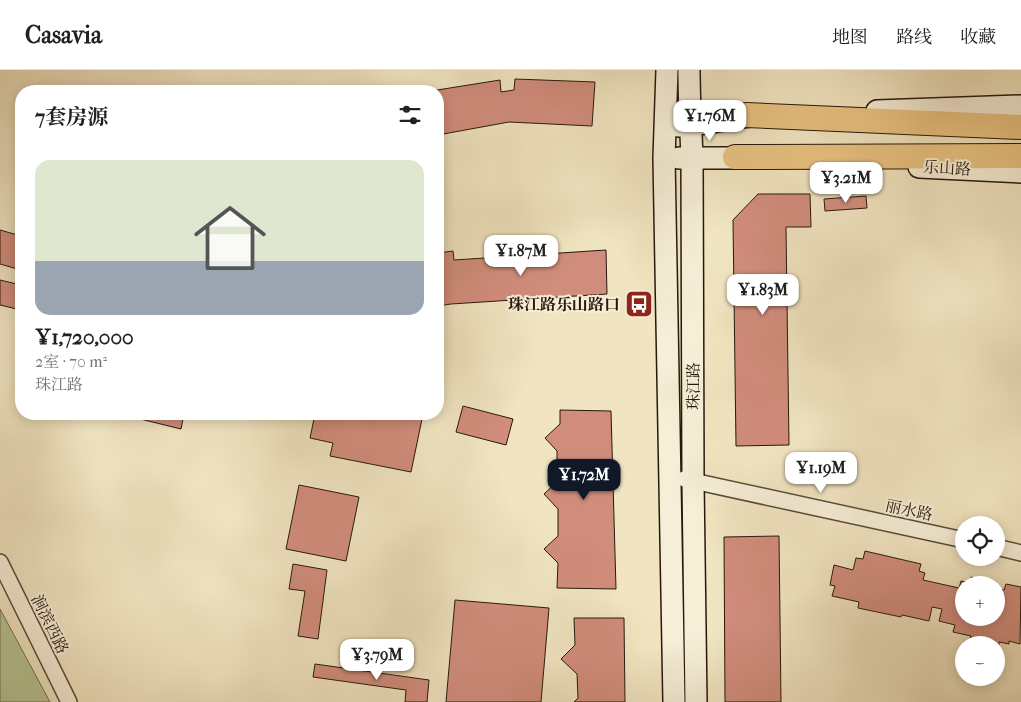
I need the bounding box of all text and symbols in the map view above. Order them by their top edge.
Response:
text: Casavia [25,21,102,49]
text: 地图 [832,27,868,48]
text: 路线 [896,27,932,48]
text: 收藏 [960,27,996,48]
pin: ¥1.76M [669,100,751,142]
icon: filters [396,101,424,129]
text: 7套房源 [35,105,108,129]
text: ¥1.76M [684,106,736,125]
street label: 乐山路 [923,157,971,179]
pin: ¥3.21M [805,162,887,204]
text: ¥3.21M [821,168,871,187]
icon: home [185,193,275,283]
pin: ¥1.87M [480,234,562,277]
text: ¥1.87M [495,241,547,260]
pin: ¥1.83M [722,274,804,316]
text: ¥1.83M [738,280,788,299]
bus stop icon: 珠江路乐山路口 [624,289,654,319]
place label: 珠江路乐山路口 [508,295,620,314]
text: ¥1,720,000 [35,325,134,349]
text: 2室 · 70 m² [35,352,107,371]
street label: 珠江路 [684,362,703,410]
text: 珠江路 [35,375,83,394]
pin: ¥1.19M [780,452,862,494]
pin: ¥1.72M [543,458,625,501]
text: ¥1.19M [796,458,846,477]
text: ¥1.72M [559,465,609,484]
street label: 丽水路 [884,496,934,524]
map controls [955,516,1005,686]
button: locate [955,516,1005,566]
button: + [955,576,1005,626]
street label: 涧滨西路 [27,591,73,657]
button: − [955,636,1005,686]
pin: ¥3.79M [336,638,418,681]
text: ¥3.79M [351,645,403,664]

